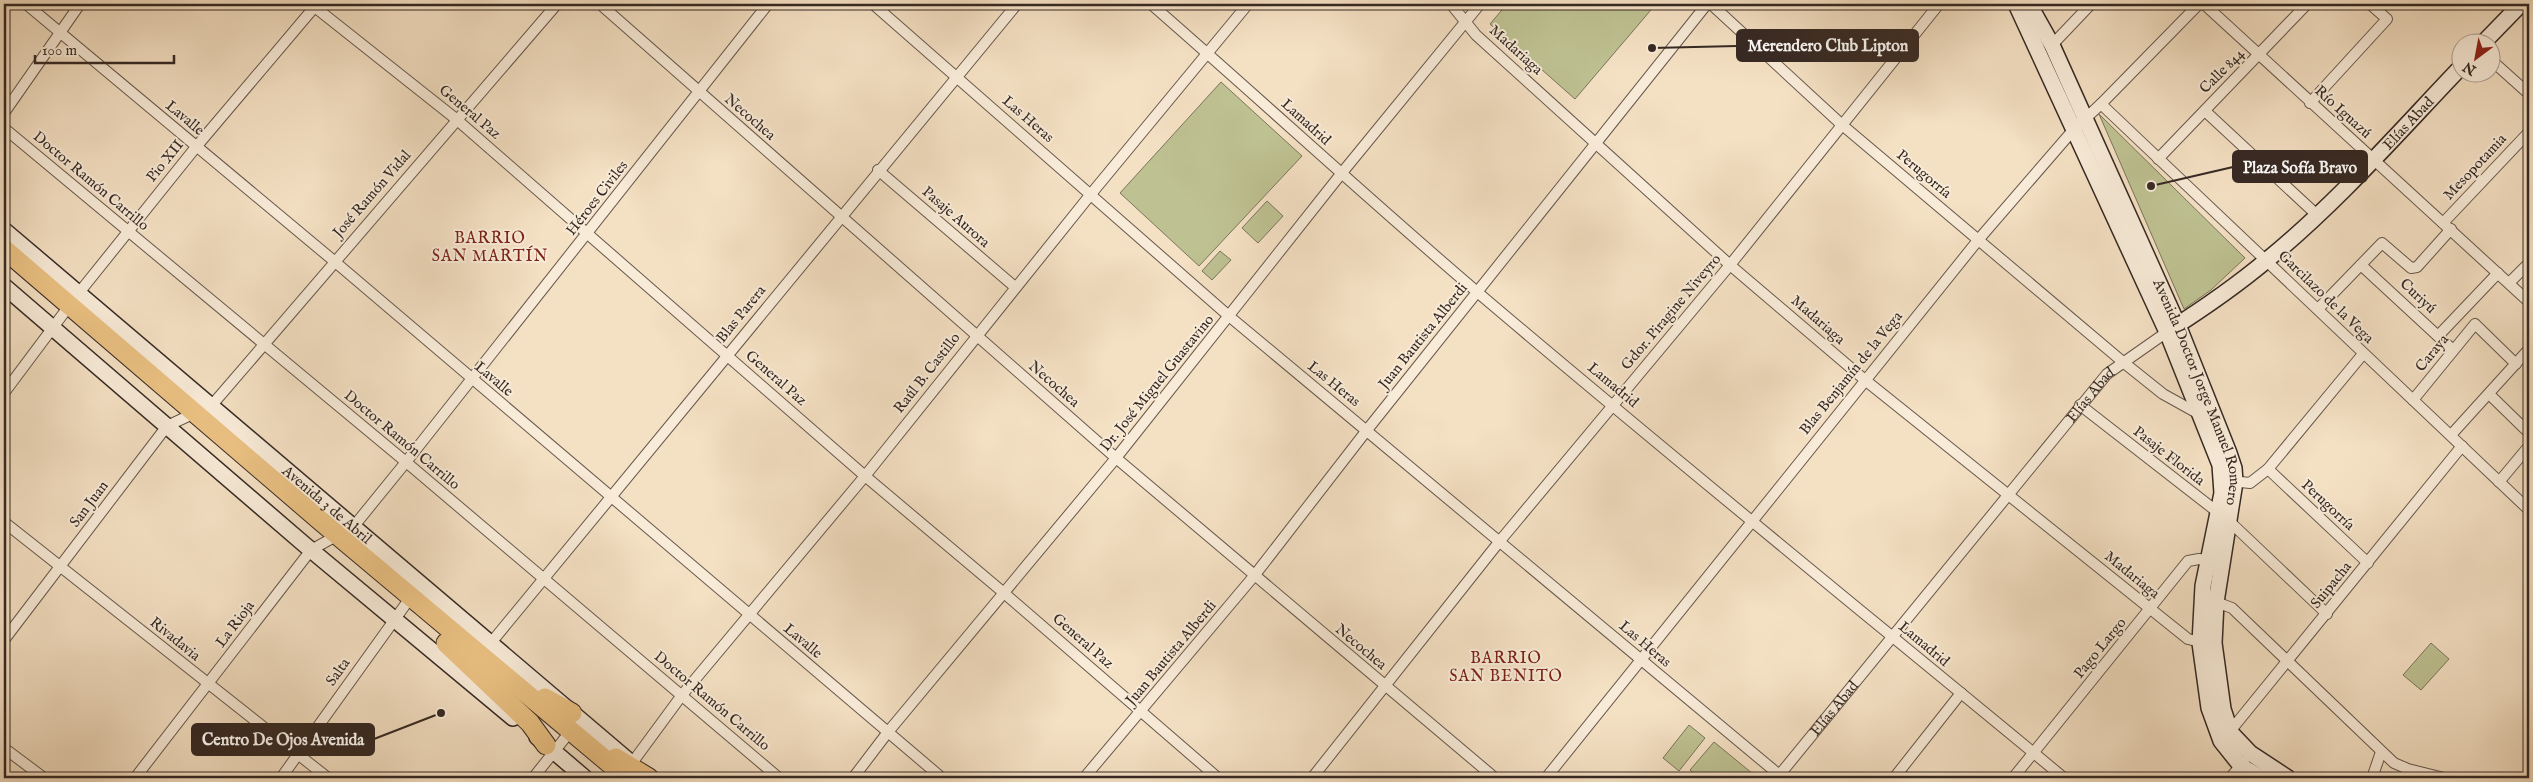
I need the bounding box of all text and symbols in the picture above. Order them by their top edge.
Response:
street label: Madariaga [1485,21,1547,79]
callout: Merendero Club Lipton [1737,30,1918,61]
scale bar [35,32,174,64]
north arrow [2450,32,2500,82]
text: Merendero Club Lipton [1748,37,1909,57]
text: 100 m [42,41,78,60]
street label: Calle 844 [2195,44,2249,98]
text: N [2460,57,2480,80]
street label: General Paz [435,81,505,143]
street label: Río Iguazú [2311,81,2376,143]
street label: Necochea [720,90,780,145]
street label: Las Heras [998,91,1058,147]
street label: Elías Abad [2379,92,2438,154]
street label: Lamadrid [1277,95,1336,150]
street label: Lavalle [162,96,208,140]
street label: Doctor Ramón Carrillo [29,127,153,235]
street label: Mesopotamia [2439,129,2511,204]
street label: Pio XII [142,136,188,186]
street label: Perugorría [1893,145,1956,203]
street label: José Ramón Vidal [327,146,416,243]
callout: Plaza Sofía Bravo [2233,151,2367,182]
street label: Héroes Civiles [562,157,632,239]
text: Plaza Sofía Bravo [2243,159,2358,179]
street label: Pasaje Aurora [918,182,994,252]
district label: BARRIO SAN MARTÍN [432,229,548,267]
street label: Garcilazo de la Vega [2274,246,2378,348]
street label: Gdor. Piragine Niveyro [1617,250,1725,374]
street label: Curiyú [2396,274,2440,318]
street label: Avenida Doctor Jorge Manuel Romero [2149,275,2245,507]
street label: Juan Bautista Alberdi [1373,279,1472,395]
street label: Blas Parera [712,281,770,347]
street label: Madariaga [1787,291,1849,349]
street label: Blas Benjamín de la Vega [1795,307,1907,439]
street label: Dr. José Miguel Guastavino [1096,311,1218,455]
street label: Raúl B. Castillo [890,329,964,417]
street label: Caraya [2411,330,2453,376]
street label: General Paz [741,346,811,410]
street label: Lavalle [471,357,517,401]
street label: Necochea [1024,357,1084,412]
street label: Las Heras [1304,357,1364,411]
street label: Lamadrid [1584,358,1643,412]
street label: Elías Abad [2062,362,2119,426]
street label: Doctor Ramón Carrillo [340,386,464,494]
street label: Pasaje Florida [2129,422,2209,490]
street label: Avenida 3 de Abril [278,460,377,549]
street label: Perugorría [2297,475,2359,535]
street label: San Juan [65,477,113,531]
street label: Madariaga [2100,547,2164,603]
street label: Suipacha [2306,557,2356,612]
street label: La Rioja [211,596,259,651]
street label: Juan Bautista Alberdi [1120,597,1221,711]
street label: General Paz [1048,609,1118,673]
street label: Rivadavia [146,613,205,666]
street label: Pago Largo [2070,614,2130,682]
street label: Las Heras [1615,617,1675,671]
street label: Lamadrid [1895,617,1954,671]
street label: Lavalle [780,619,826,663]
street label: Necochea [1331,620,1391,674]
street label: Doctor Ramón Carrillo [650,647,774,755]
district label: BARRIO SAN BENITO [1449,649,1563,687]
street label: Salta [322,654,355,690]
street label: Elías Abad [1806,676,1863,740]
callout: Centro De Ojos Avenida [192,724,374,755]
text: Centro De Ojos Avenida [202,731,365,751]

